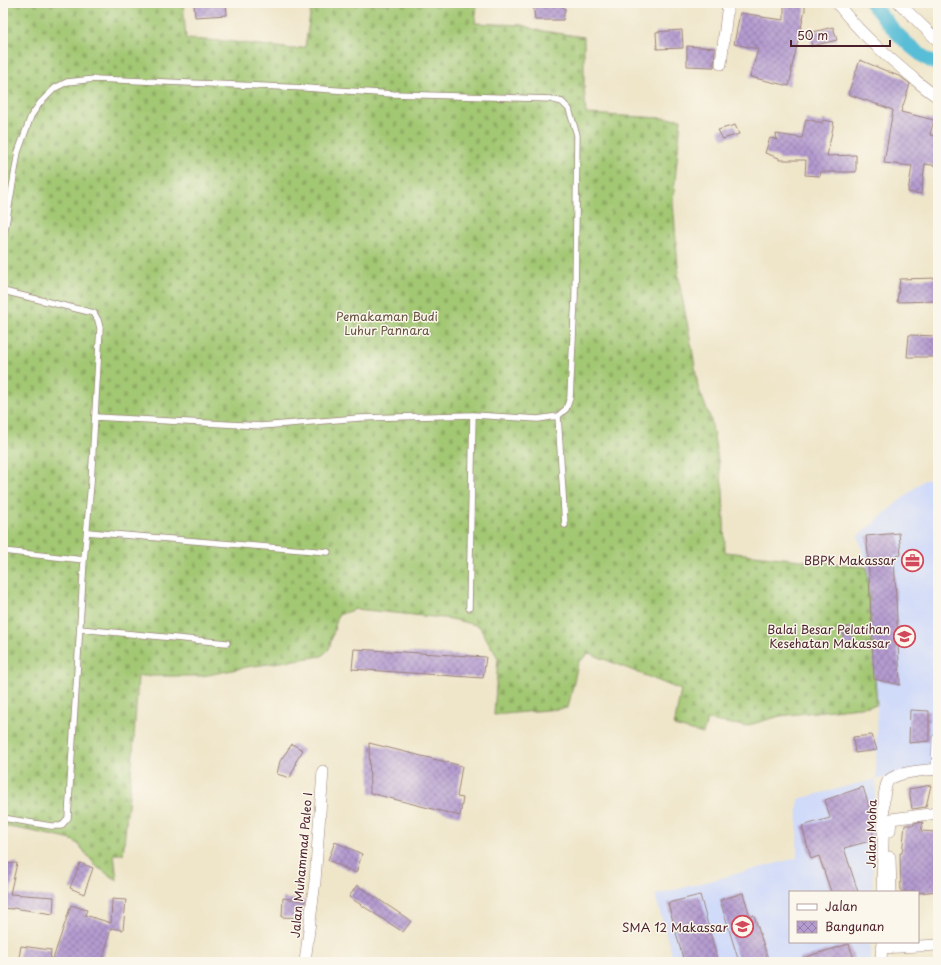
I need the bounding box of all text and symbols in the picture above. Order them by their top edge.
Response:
scale bar [791,22,890,48]
text: 50 m [797,26,828,44]
park label: Pemakaman Budi Luhur Pannara [336,307,438,339]
office icon: BBPK Makassar [899,547,925,573]
place label: BBPK Makassar [804,551,897,569]
place label: Balai Besar Pelatihan Kesehatan Makassar [767,620,891,652]
school or university icon: Balai Besar Pelatihan Kesehatan Makassar [892,623,918,649]
street label: Jalan Muhammad Paleo I [286,791,316,939]
street label: Jalan Moha [861,799,881,869]
legend [789,891,919,943]
text: Jalan [825,897,858,915]
school or university icon: SMA 12 Makassar [730,914,756,940]
text: Bangunan [825,917,884,935]
place label: SMA 12 Makassar [622,918,729,936]

